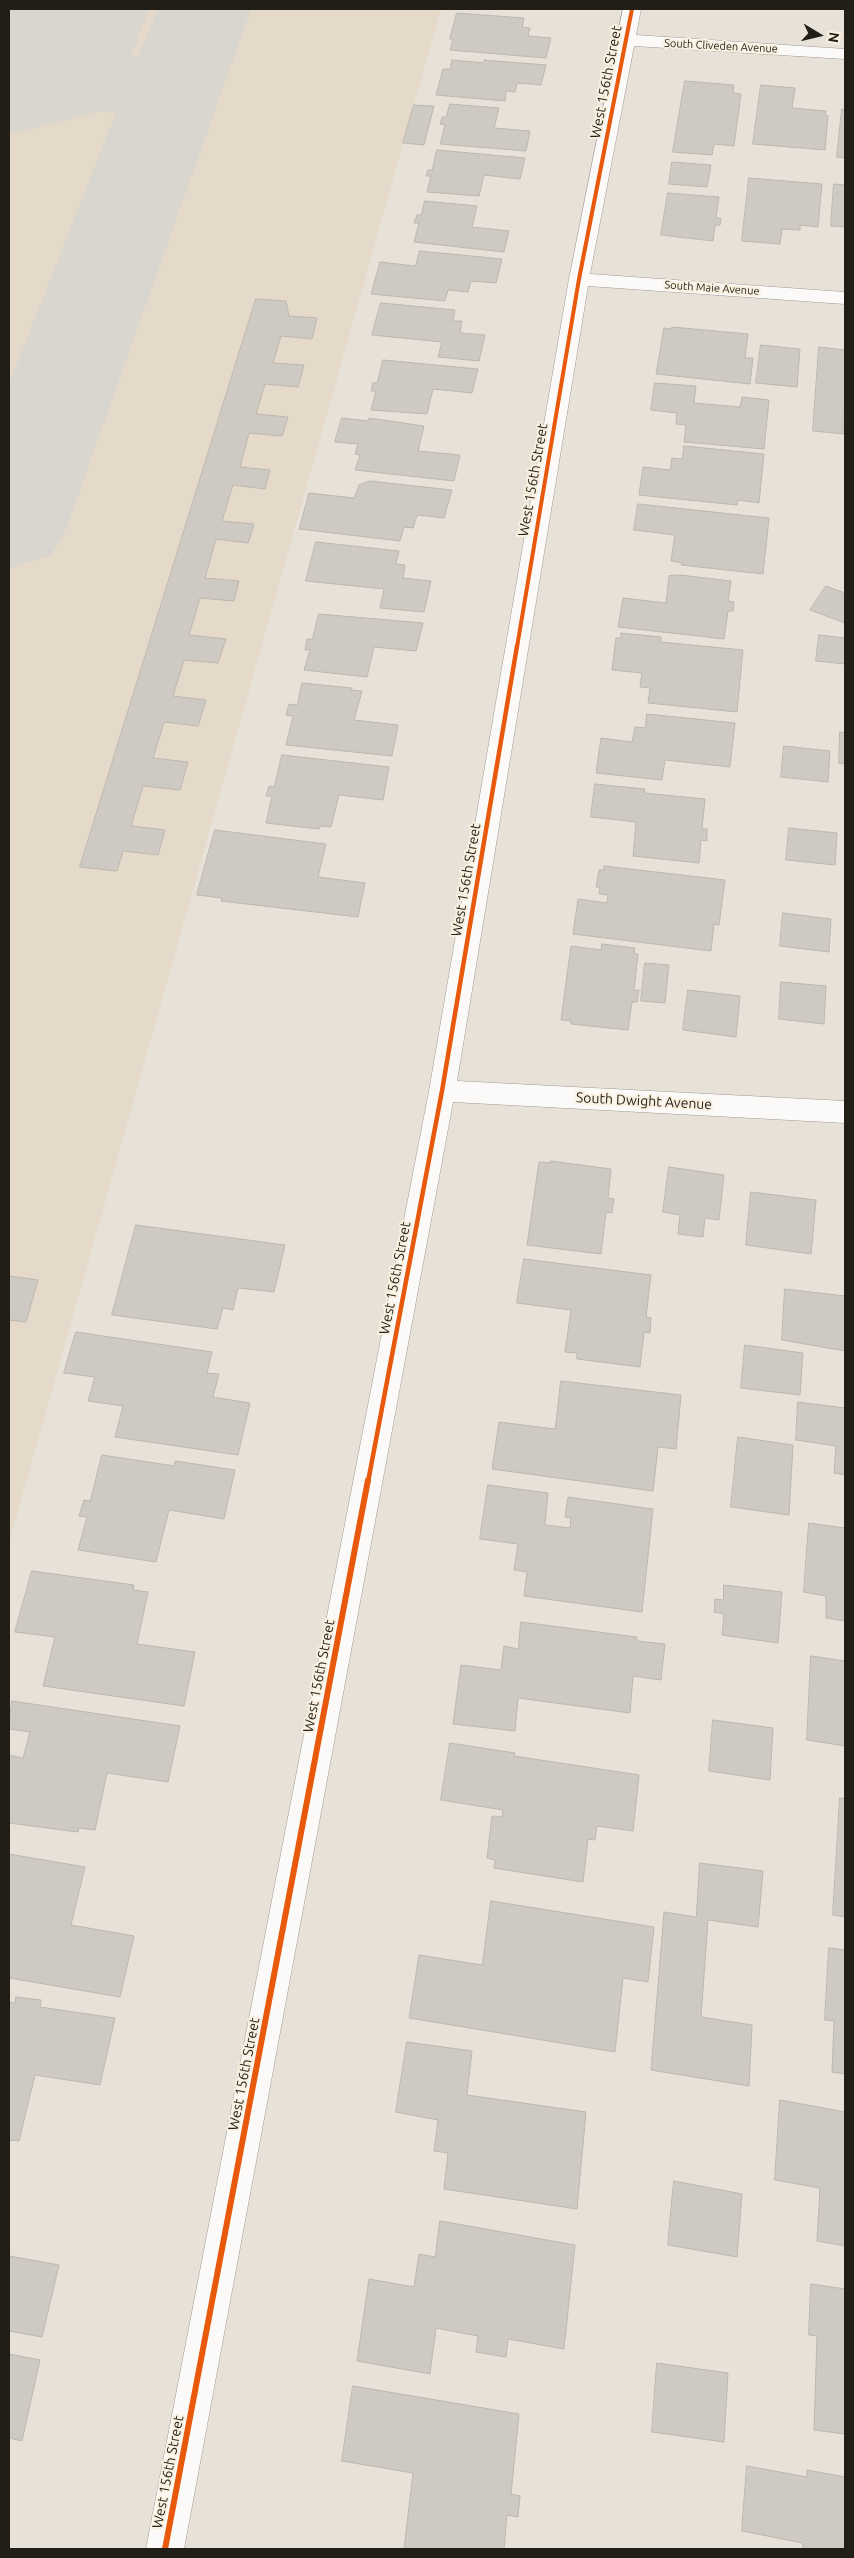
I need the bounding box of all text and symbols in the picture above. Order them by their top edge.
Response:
north arrow [794,10,844,60]
street label: West 156th Street [587,24,625,140]
text: N [825,31,843,44]
street label: South Cliveden Avenue [664,36,778,56]
street label: South Maie Avenue [664,278,760,298]
street label: West 156th Street [515,422,551,538]
street label: West 156th Street [448,822,484,938]
street label: South Dwight Avenue [576,1089,712,1113]
street label: West 156th Street [376,1220,414,1336]
street label: West 156th Street [300,1618,338,1734]
street label: West 156th Street [225,2016,263,2132]
street label: West 156th Street [149,2414,187,2530]

